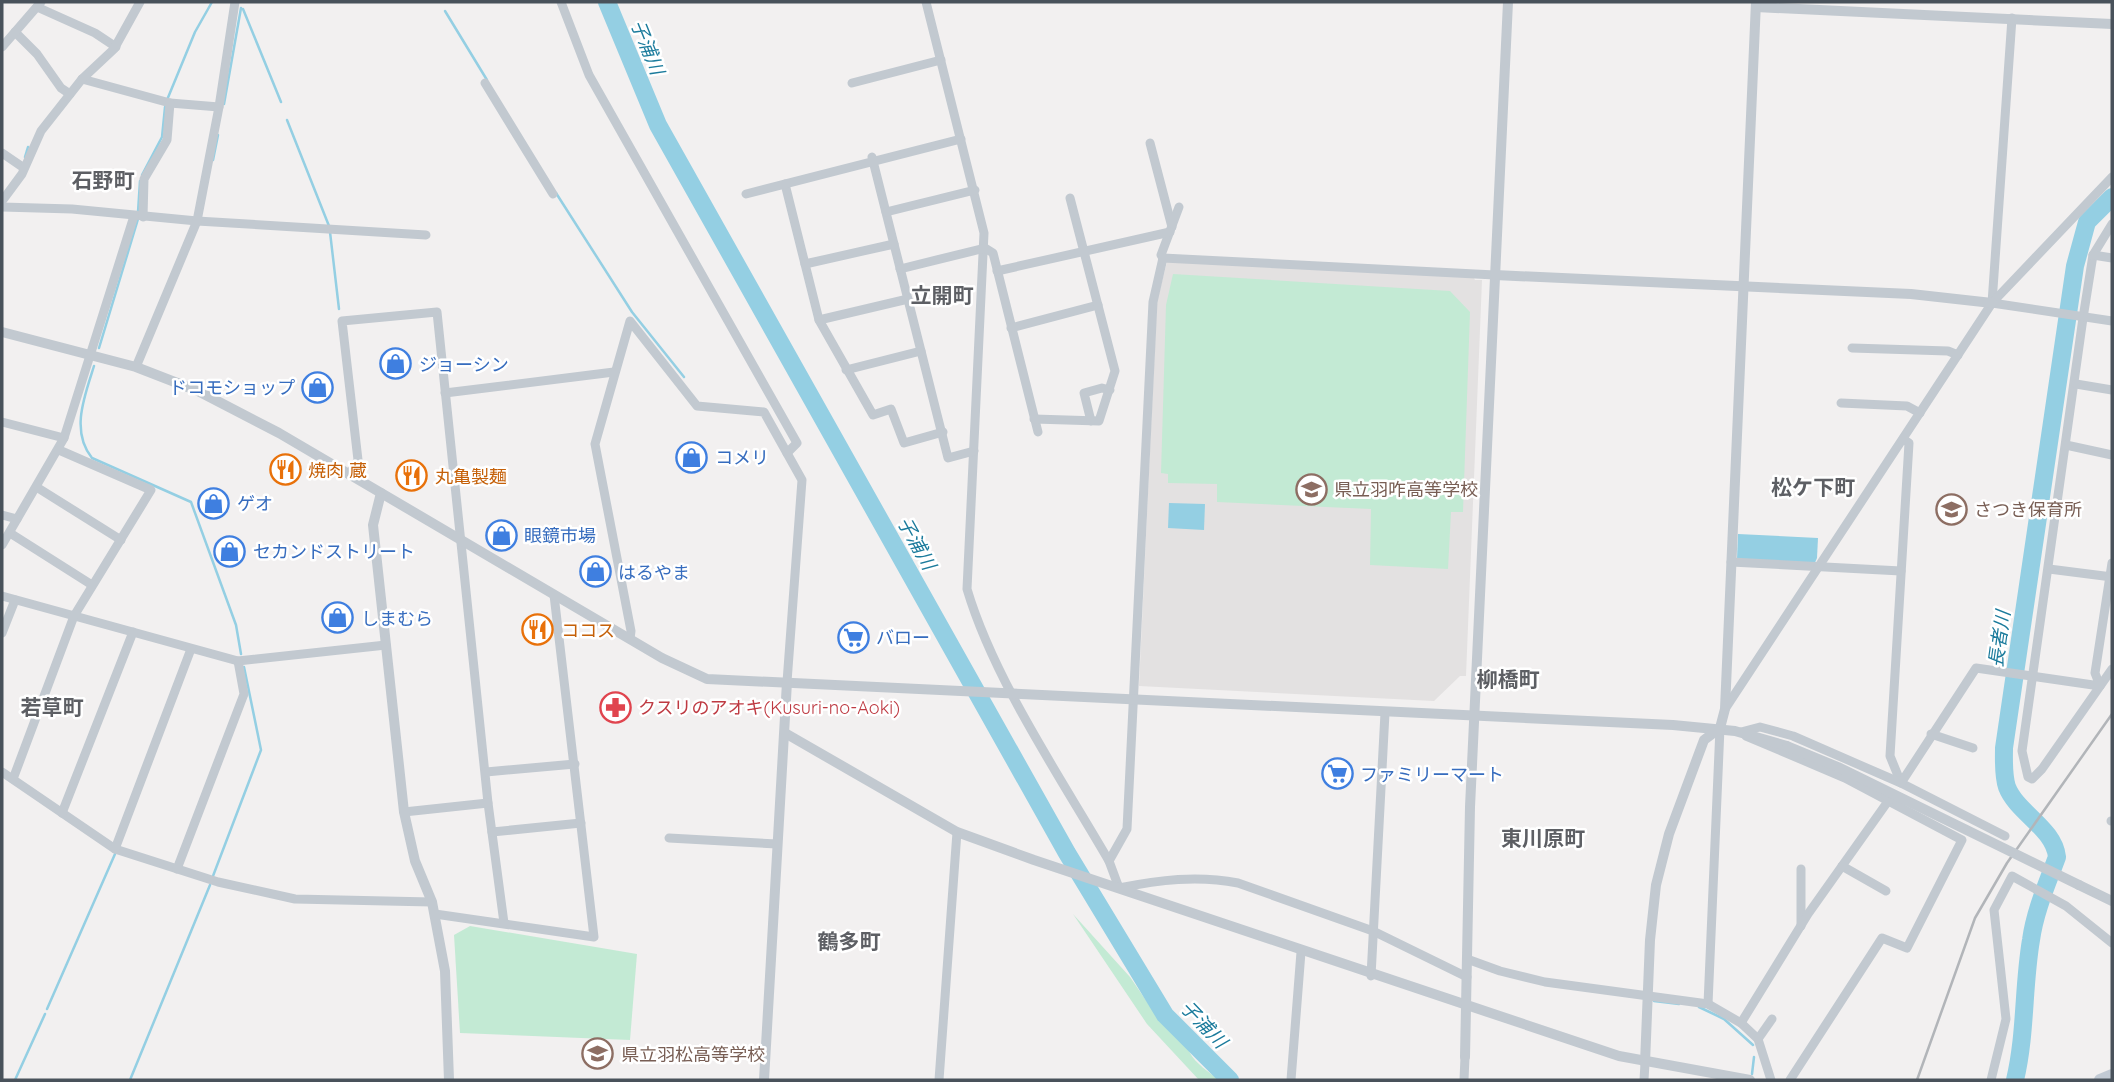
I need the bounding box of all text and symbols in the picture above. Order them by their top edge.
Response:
water label: 子浦川 [626,16,671,80]
district label: 石野町 [72,167,135,193]
district label: 立開町 [911,282,974,308]
shop icon: ジョーシン [379,347,413,381]
place label: ジョーシン [419,353,509,376]
shop icon: ドコモショップ [301,370,335,404]
place label: ドコモショップ [169,376,295,399]
shop icon: コメリ [675,440,709,474]
place label: コメリ [715,446,769,469]
restaurant icon: 焼肉 蔵 [268,453,302,487]
place label: 焼肉 蔵 [308,459,367,482]
restaurant icon: 丸亀製麺 [395,459,429,493]
place label: 丸亀製麺 [435,465,507,488]
school or university icon: 県立羽咋高等学校 [1294,472,1328,506]
district label: 松ケ下町 [1771,474,1855,500]
place label: 県立羽咋高等学校 [1334,478,1478,501]
shop icon: ゲオ [197,486,231,520]
place label: ゲオ [237,492,273,515]
school or university icon: さつき保育所 [1934,492,1968,526]
place label: さつき保育所 [1974,498,2082,521]
water label: 子浦川 [893,512,942,575]
shop icon: 眼鏡市場 [484,518,518,552]
place label: 眼鏡市場 [524,524,596,547]
shop icon: セカンドストリート [213,534,247,568]
place label: セカンドストリート [253,540,415,563]
shop icon: はるやま [578,555,612,589]
place label: はるやま [618,561,690,584]
shop icon: しまむら [321,601,355,635]
place label: しまむら [361,607,433,630]
water label: 長者川 [1983,607,2015,669]
restaurant icon: ココス [521,613,555,647]
place label: ココス [561,619,615,642]
supermarket icon: バロー [836,620,870,654]
place label: バロー [876,626,930,649]
district label: 柳橋町 [1477,666,1540,692]
pharmacy icon: クスリのアオキ(Kusuri-no-Aoki) [598,690,632,724]
district label: 若草町 [21,694,84,720]
place label: クスリのアオキ(Kusuri-no-Aoki) [638,696,900,719]
supermarket icon: ファミリーマート [1320,757,1354,791]
place label: ファミリーマート [1360,763,1504,786]
district label: 東川原町 [1501,825,1585,851]
district label: 鶴多町 [818,928,881,954]
water label: 子浦川 [1176,995,1234,1054]
school or university icon: 県立羽松高等学校 [581,1037,615,1071]
place label: 県立羽松高等学校 [621,1043,765,1066]

